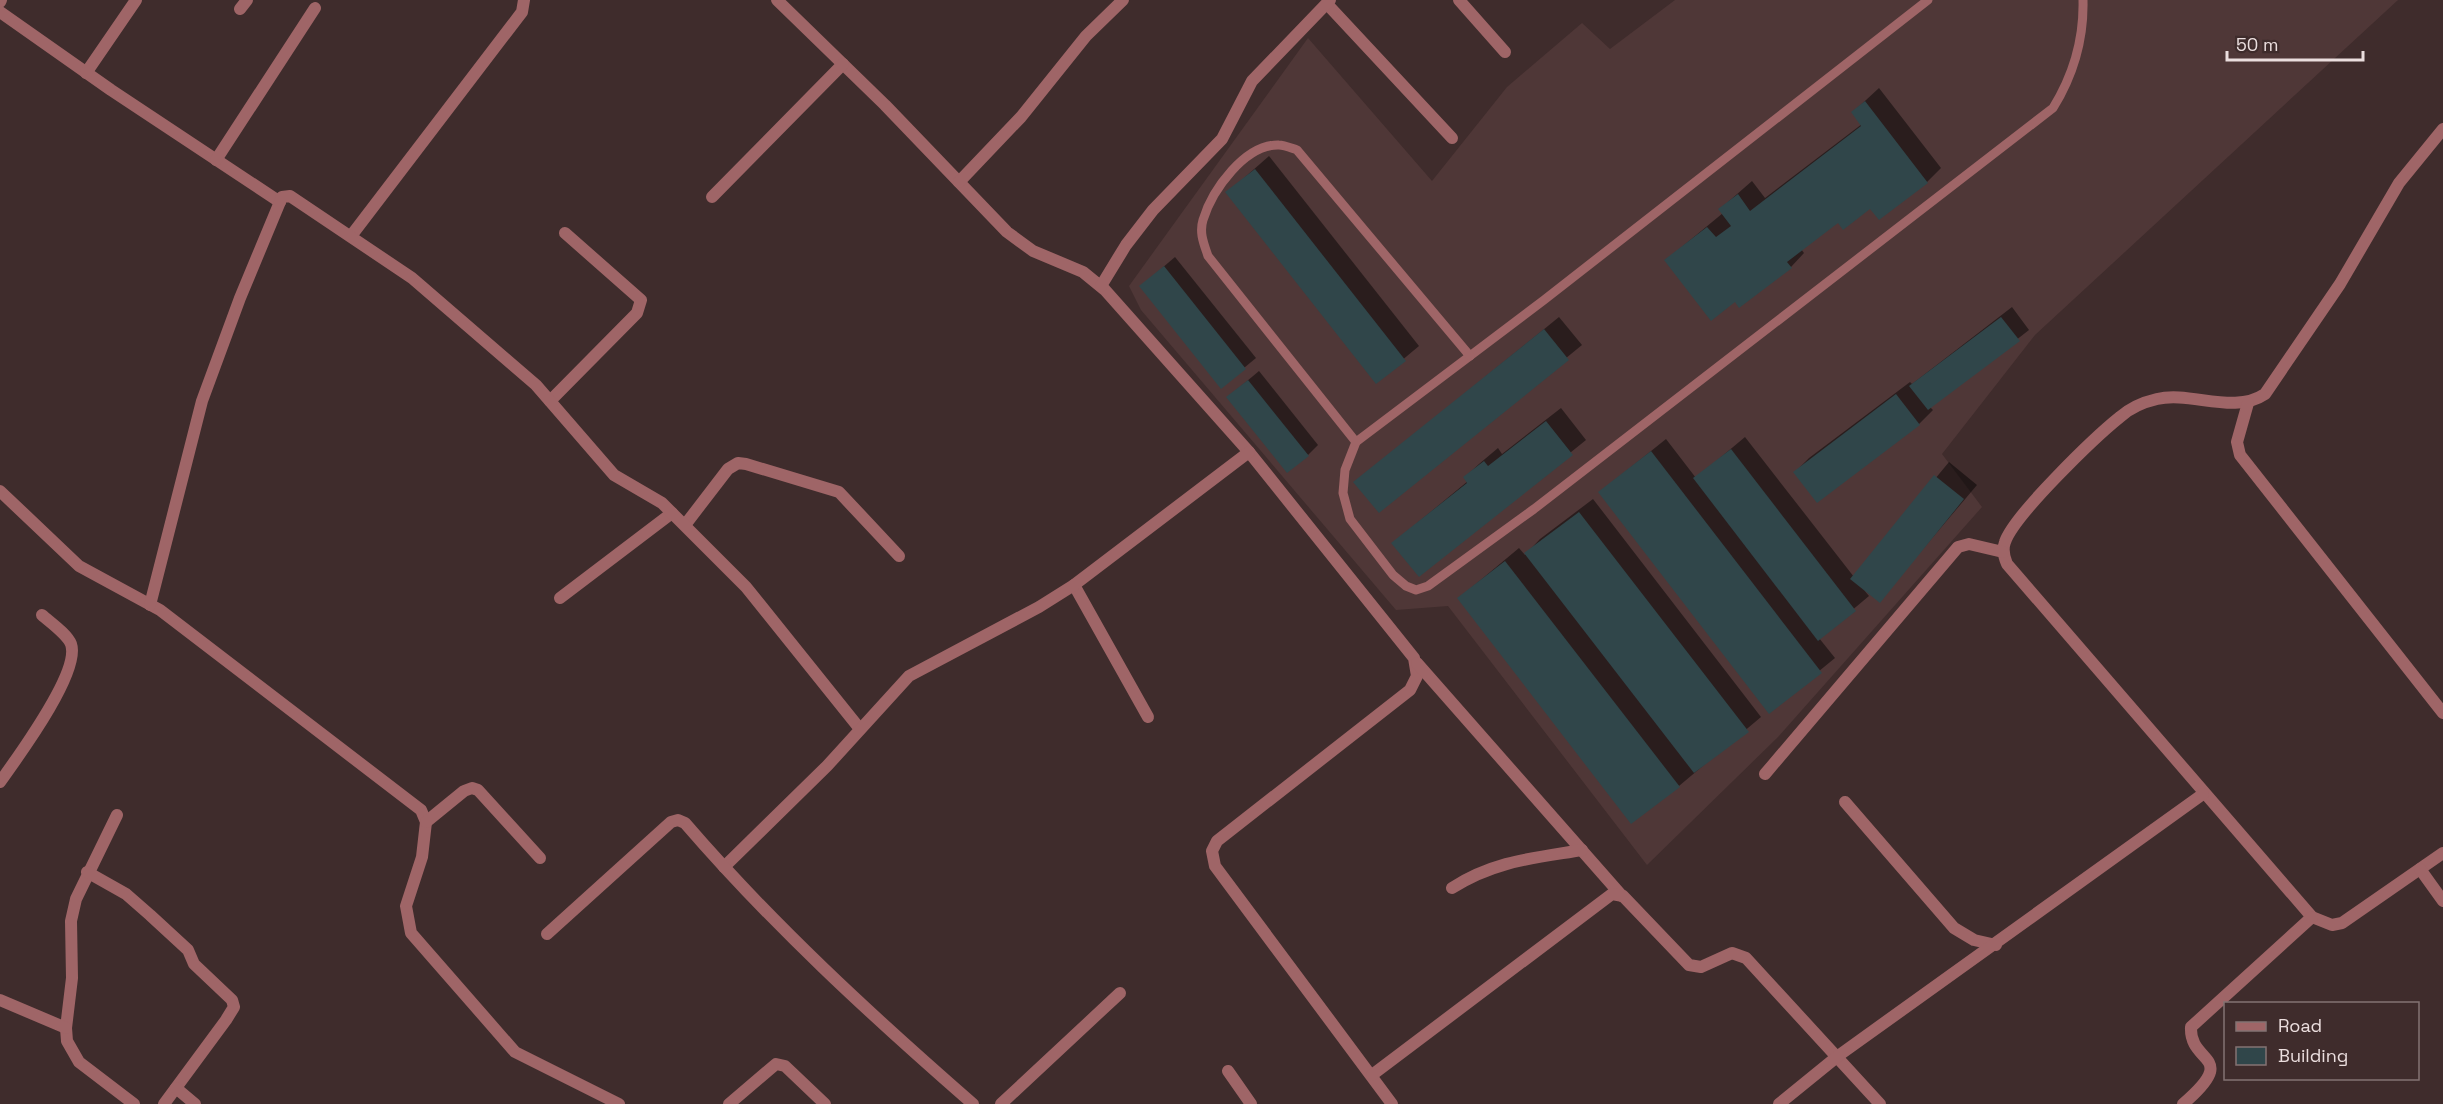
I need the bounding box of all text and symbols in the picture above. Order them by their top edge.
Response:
scale bar [2227,24,2364,62]
text: 50 m [2236,33,2278,56]
legend [2224,1002,2419,1080]
text: Road [2278,1014,2322,1037]
text: Building [2278,1044,2348,1067]

